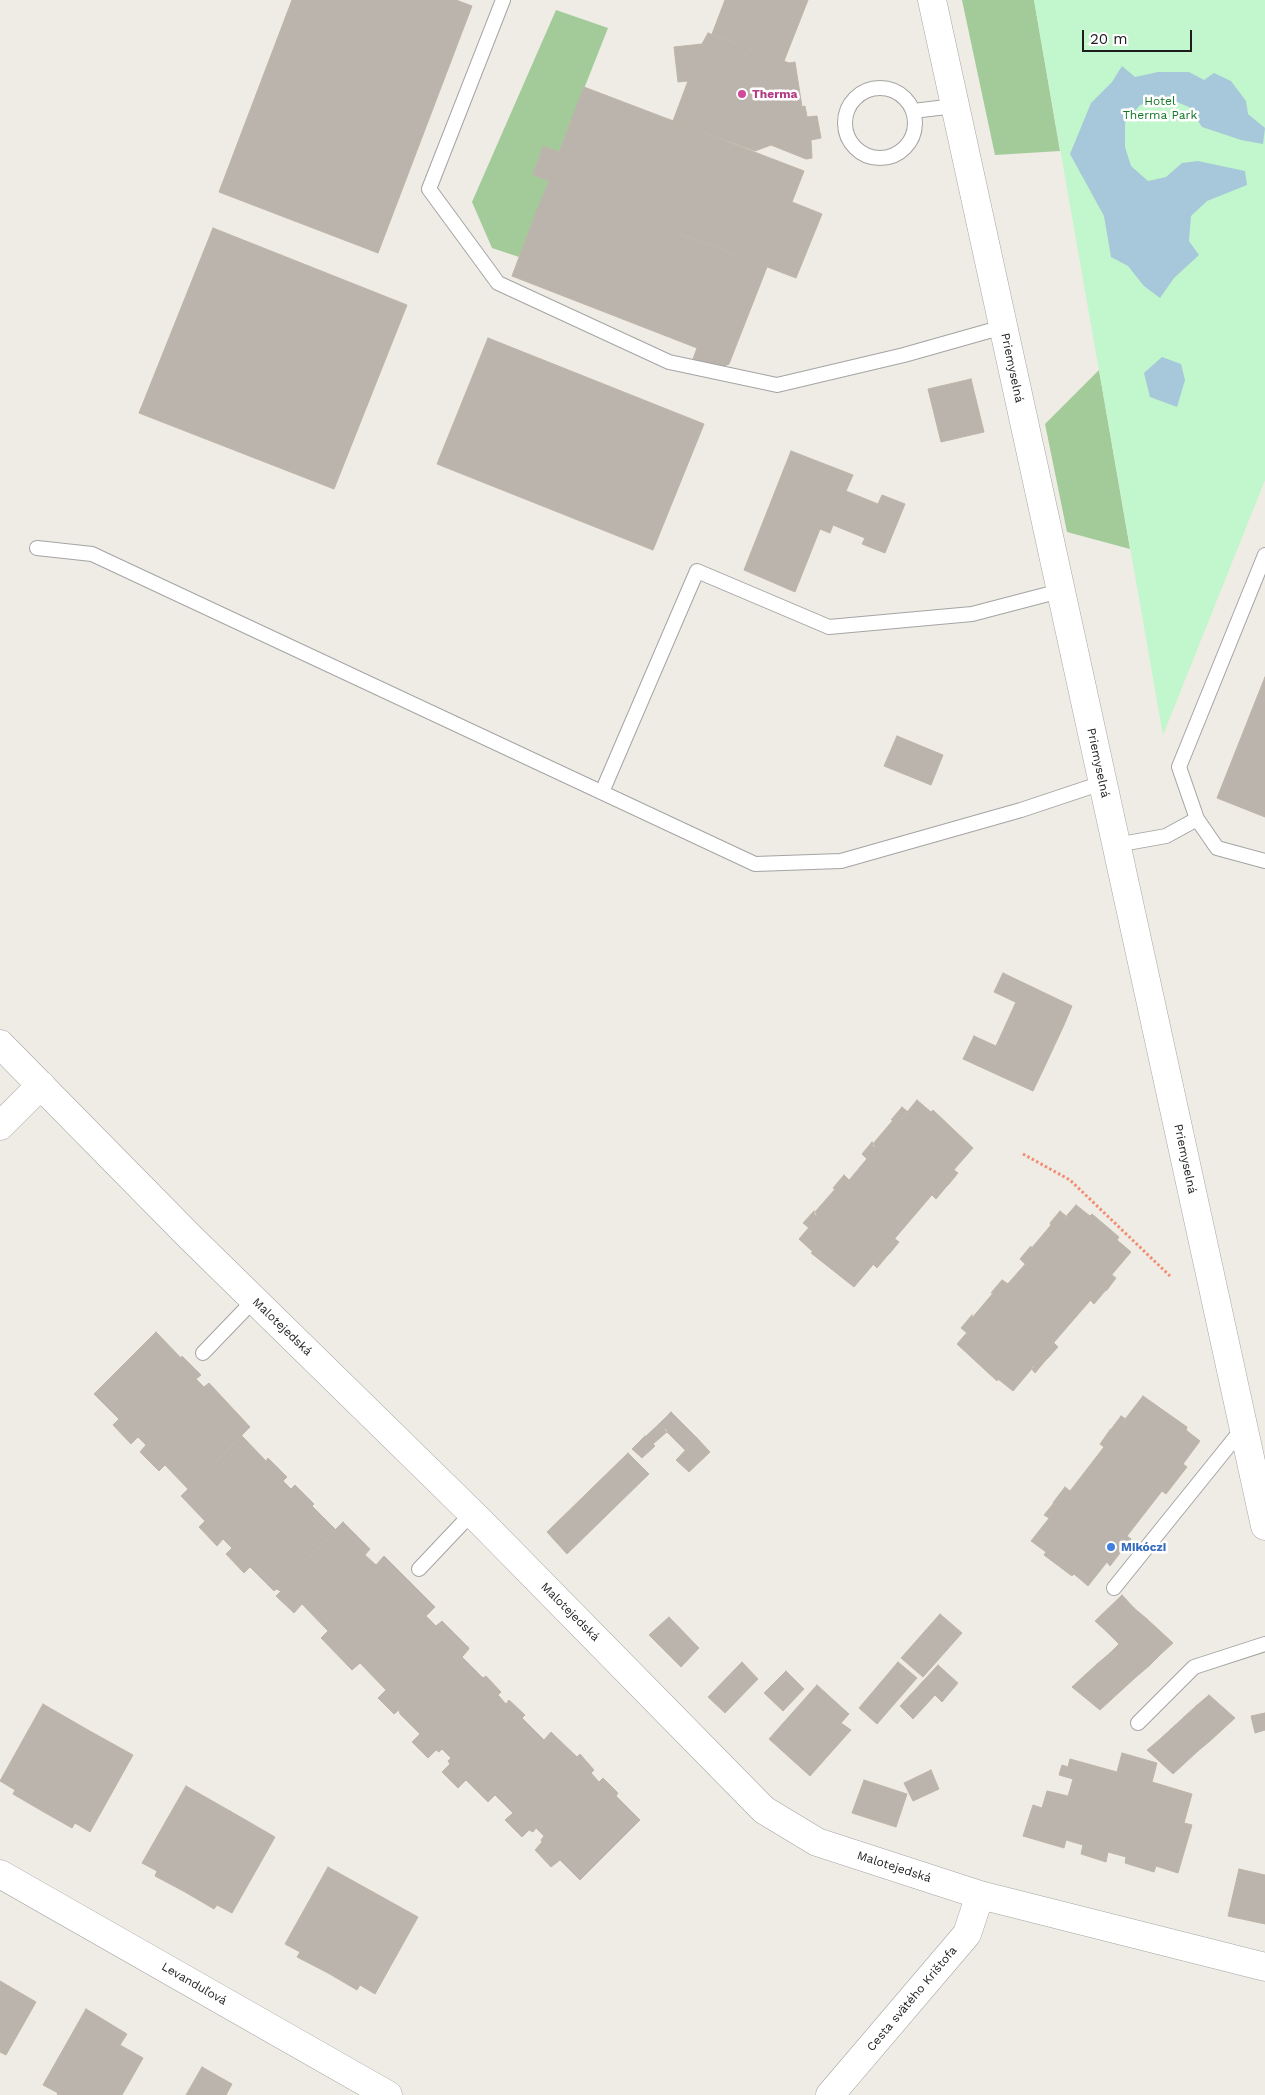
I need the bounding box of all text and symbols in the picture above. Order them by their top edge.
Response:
scale bar [1085,20,1195,52]
text: 20 m [1090,30,1128,48]
place label: Therma [752,87,798,101]
marker: Therma [736,88,748,100]
park label: Hotel Therma Park [1123,94,1197,122]
street label: Priemyselná [998,332,1026,404]
street label: Priemyselná [1084,727,1112,799]
street label: Priemyselná [1171,1123,1199,1195]
street label: Malotejedská [249,1295,315,1359]
place label: Mikóczi [1121,1540,1166,1554]
marker: Mikóczi [1105,1541,1117,1553]
street label: Malotejedská [538,1580,602,1644]
street label: Malotejedská [855,1848,933,1886]
street label: Cesta svätého Krištofa [864,1944,960,2054]
street label: Levanduľová [159,1960,229,2008]

